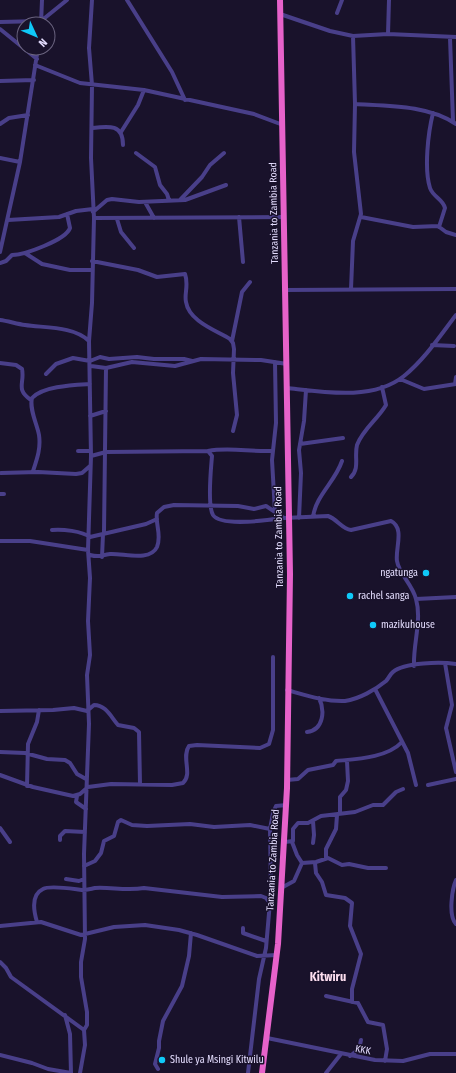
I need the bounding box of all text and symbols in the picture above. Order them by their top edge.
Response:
north arrow [16,16,56,56]
text: N [36,36,50,49]
street label: Tanzania to Zambia Road [267,162,281,264]
street label: Tanzania to Zambia Road [272,486,286,588]
place label: ngatunga [380,567,418,579]
marker: ngatunga [421,568,431,578]
place label: rachel sanga [358,590,409,602]
marker: rachel sanga [345,591,355,601]
place label: mazikuhouse [381,619,435,631]
marker: mazikuhouse [368,620,378,630]
street label: Tanzania to Zambia Road [264,809,282,911]
district label: Kitwiru [310,970,346,984]
street label: KKK [354,1043,373,1057]
place label: Shule ya Msingi Kitwilu [170,1054,264,1066]
marker: Shule ya Msingi Kitwilu [157,1055,167,1065]

